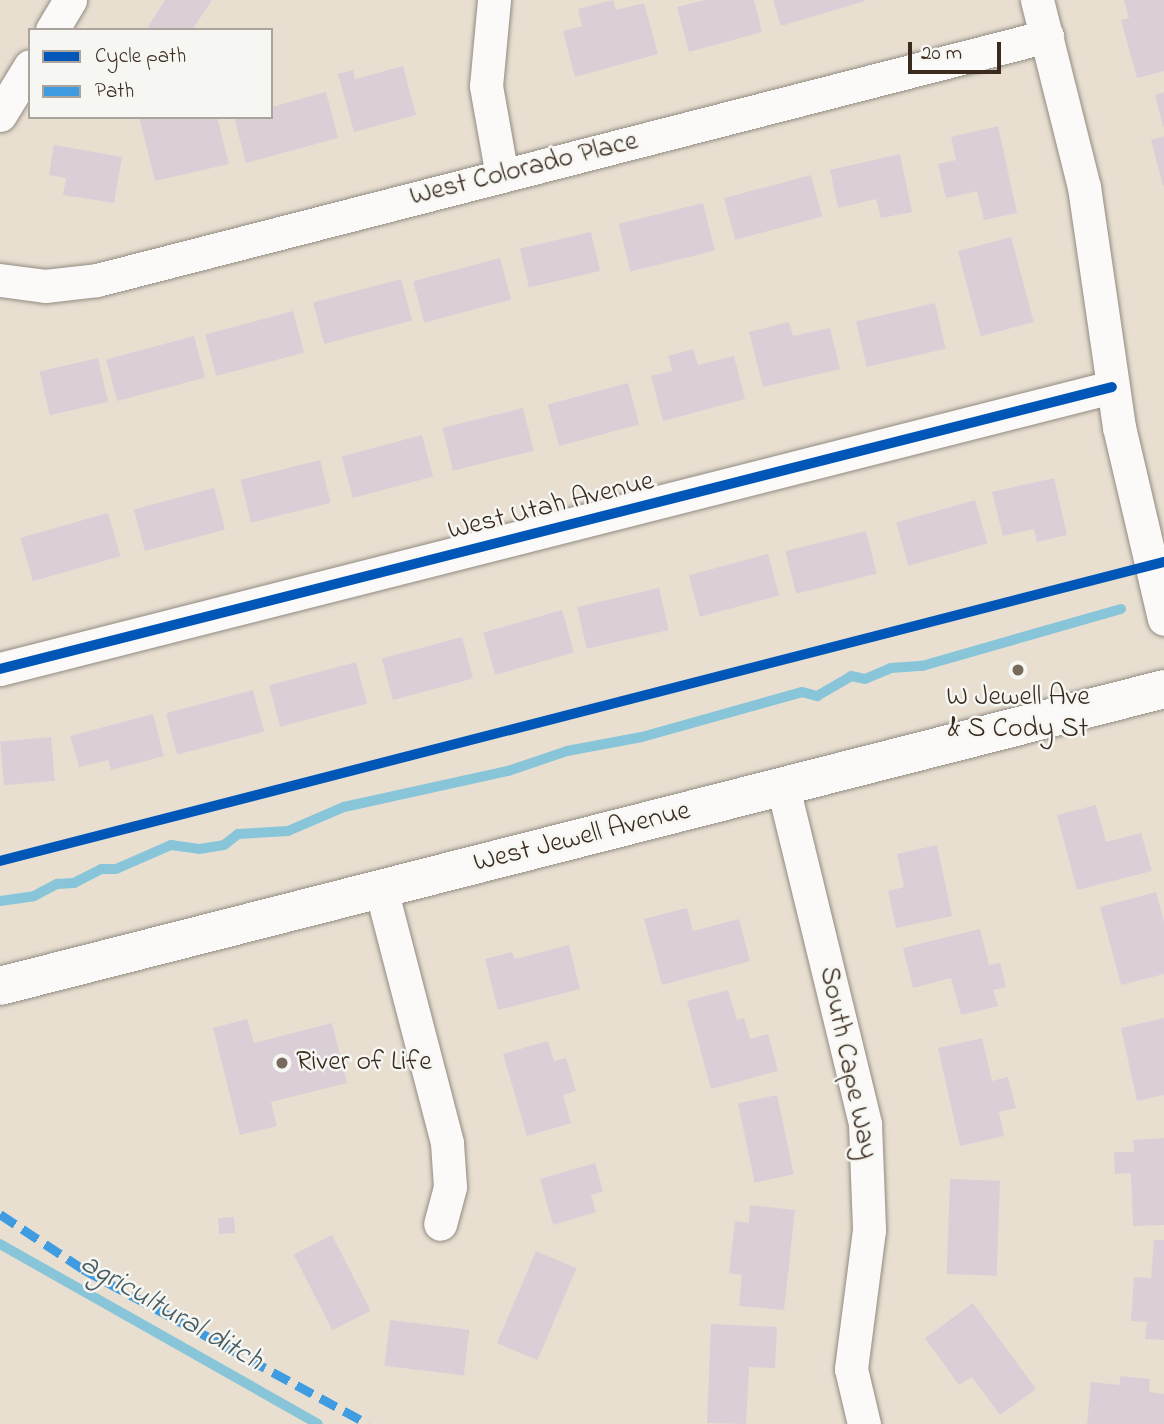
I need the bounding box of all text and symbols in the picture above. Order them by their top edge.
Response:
legend [28,28,273,119]
scale bar [912,28,1005,72]
text: 20 m [921,39,962,69]
text: Cycle path [95,42,186,72]
text: Path [95,77,134,107]
street label: West Colorado Place [407,125,641,215]
street label: West Utah Avenue [444,465,658,549]
marker: W Jewell Ave & S Cody St [1010,662,1026,678]
place label: W Jewell Ave & S Cody St [946,681,1090,747]
street label: West Jewell Avenue [470,795,694,881]
street label: South Cape Way [810,964,884,1162]
place label: River of Life [296,1046,432,1080]
marker: River of Life [274,1055,290,1071]
water label: agricultural ditch [73,1246,269,1380]

